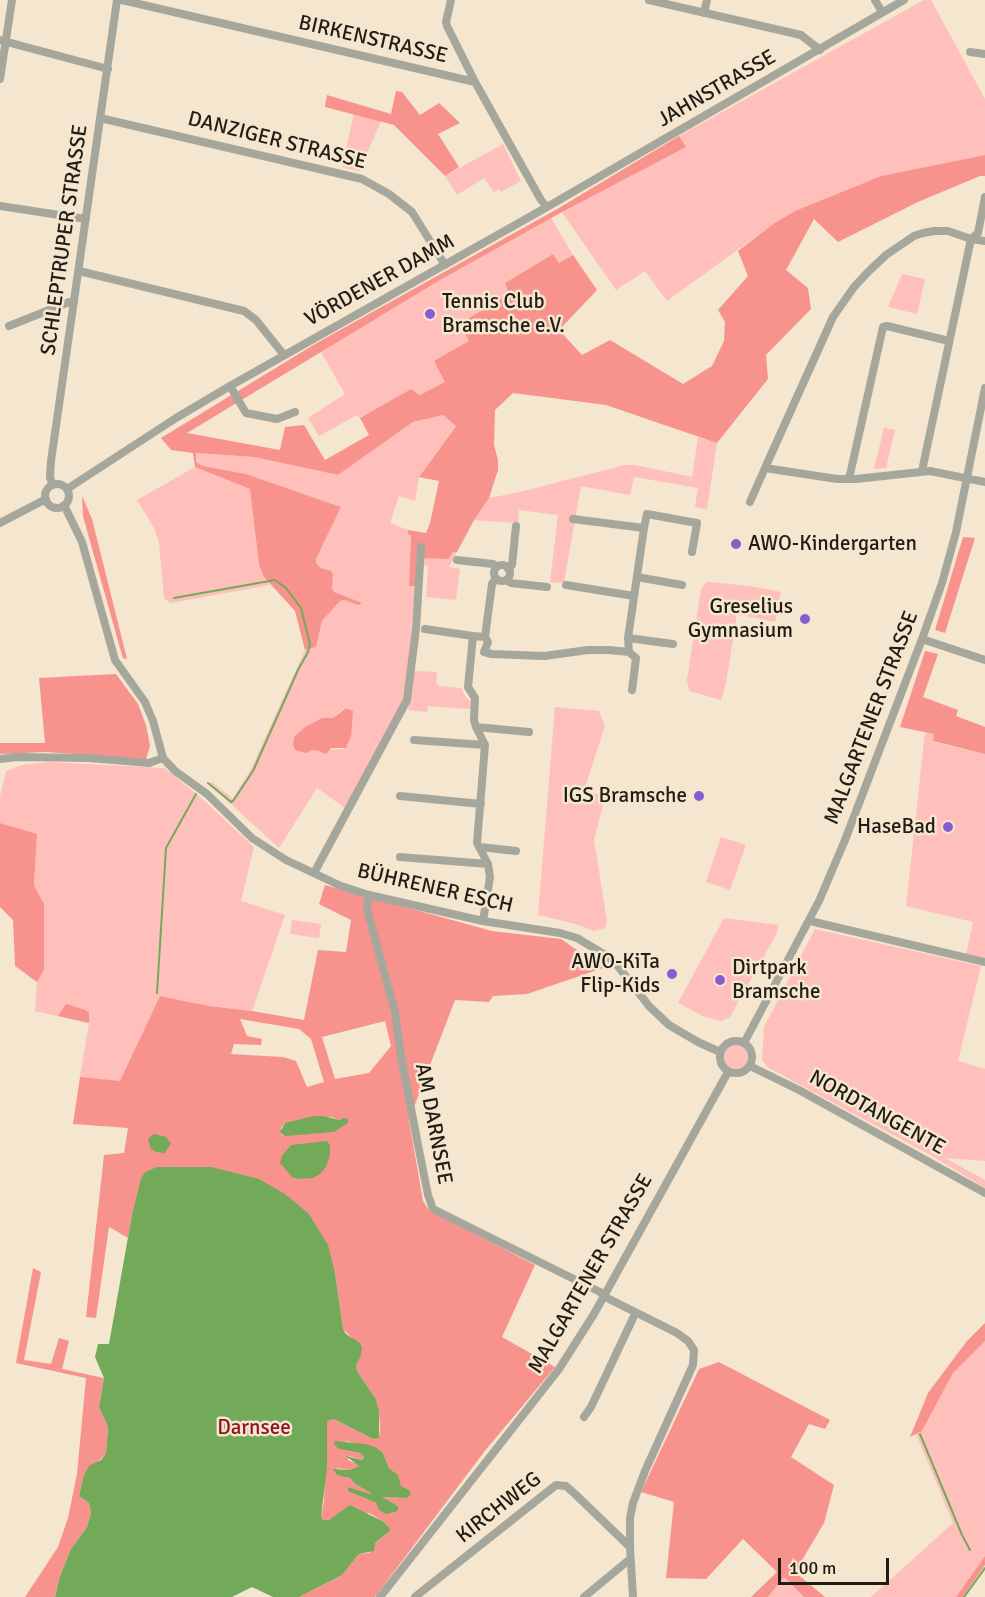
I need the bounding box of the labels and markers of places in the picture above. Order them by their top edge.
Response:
place label: Tennis Club Bramsche e.V. [442,289,565,339]
marker: Tennis Club Bramsche e.V. [423,307,437,321]
place label: AWO-Kindergarten [748,531,917,557]
marker: AWO-Kindergarten [729,537,743,551]
place label: Greselius Gymnasium [688,594,793,644]
marker: Greselius Gymnasium [798,612,812,626]
place label: IGS Bramsche [563,783,687,809]
marker: IGS Bramsche [692,789,706,803]
place label: HaseBad [857,814,936,840]
marker: HaseBad [941,820,955,834]
place label: AWO-KiTa Flip-Kids [571,949,660,999]
place label: Dirtpark Bramsche [732,955,820,1005]
marker: AWO-KiTa Flip-Kids [665,967,679,981]
marker: Dirtpark Bramsche [713,973,727,987]

